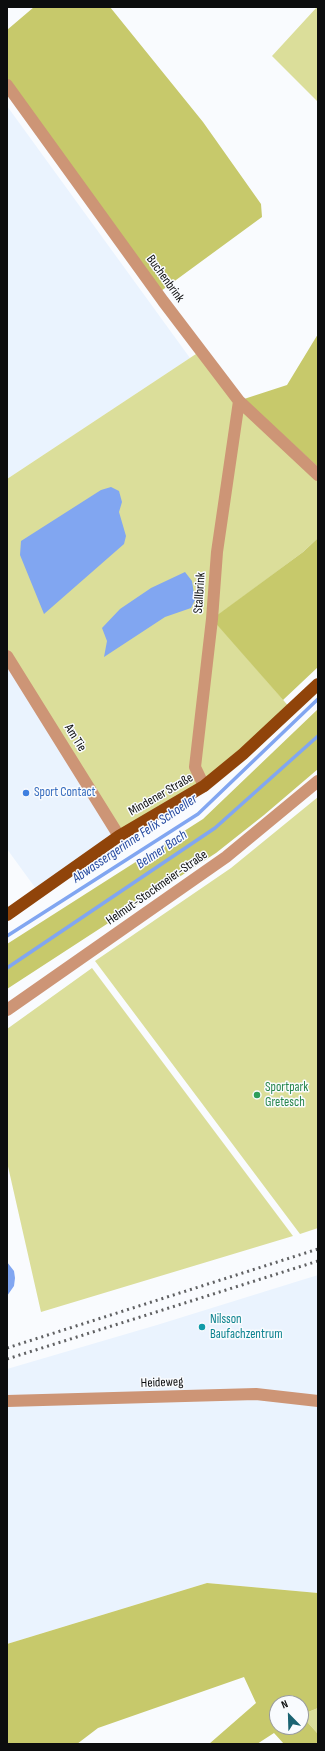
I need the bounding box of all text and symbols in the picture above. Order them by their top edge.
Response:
street label: Buchenbrink [143,252,187,306]
street label: Stallbrink [191,572,209,614]
street label: Am Tie [61,722,89,754]
street label: Mindener Straße [126,770,196,820]
place label: Sport Contact [34,785,95,801]
marker: Sport Contact [21,788,31,798]
water label: Abwassergerinne Felix Schoeller [69,791,201,887]
water label: Belmer Bach [133,827,191,873]
street label: Helmut-Stockmeier-Straße [103,847,211,929]
place label: Sportpark Gretesch [265,1080,308,1111]
marker: Sportpark Gretesch [252,1090,262,1100]
place label: Nilsson Baufachzentrum [210,1312,282,1343]
marker: Nilsson Baufachzentrum [197,1322,207,1332]
street label: Heideweg [140,1374,184,1392]
north arrow [269,1695,309,1735]
text: N [279,1697,290,1712]

